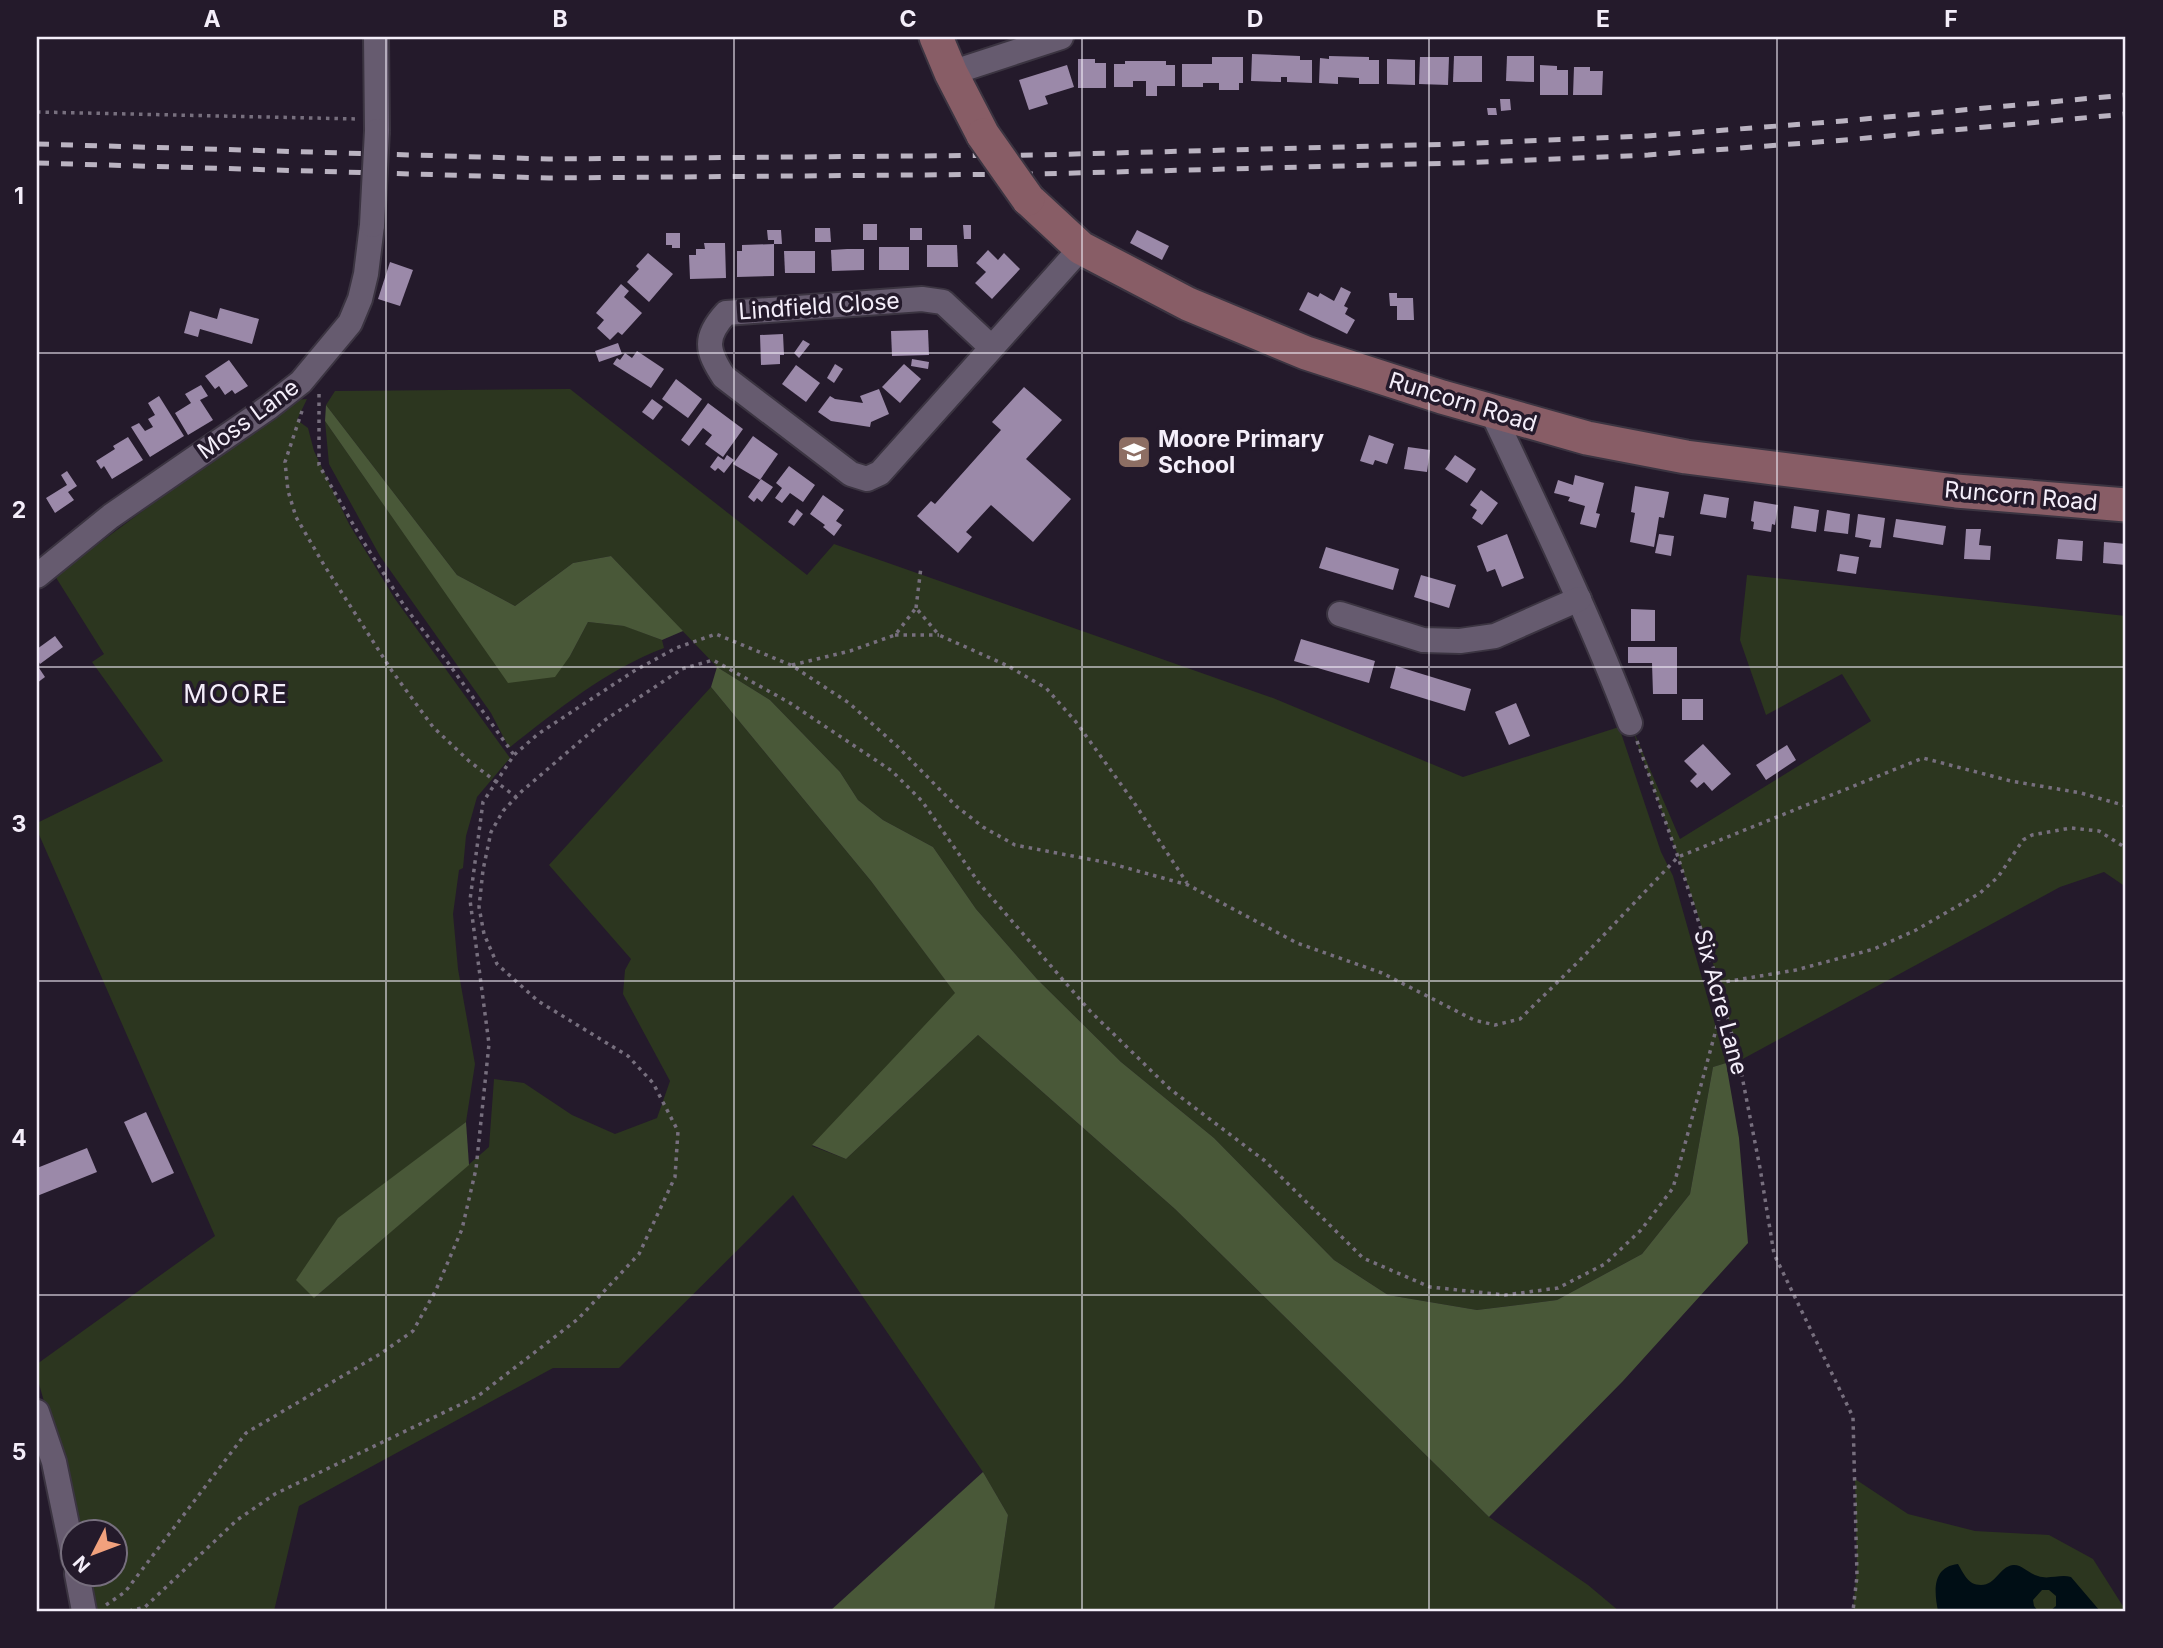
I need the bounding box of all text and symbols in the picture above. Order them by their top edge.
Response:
text: A [203,5,221,33]
text: B [552,5,568,33]
text: C [899,5,917,33]
text: D [1247,5,1263,33]
text: E [1596,5,1610,33]
text: F [1944,5,1958,33]
text: 1 [14,182,24,210]
street label: Lindfield Close [737,286,901,326]
street label: Runcorn Road [1386,366,1540,438]
street label: Moss Lane [192,373,304,465]
place label: Moore Primary School [1158,425,1324,479]
school or university icon: Moore Primary School [1115,433,1153,471]
street label: Runcorn Road [1943,475,2099,517]
text: 2 [12,496,26,524]
district label: MOORE [183,678,289,709]
text: 3 [12,810,26,838]
street label: Six Acre Lane [1688,926,1754,1078]
text: 4 [11,1124,27,1152]
text: 5 [12,1438,26,1466]
north arrow [60,1518,130,1588]
text: N [68,1551,95,1577]

